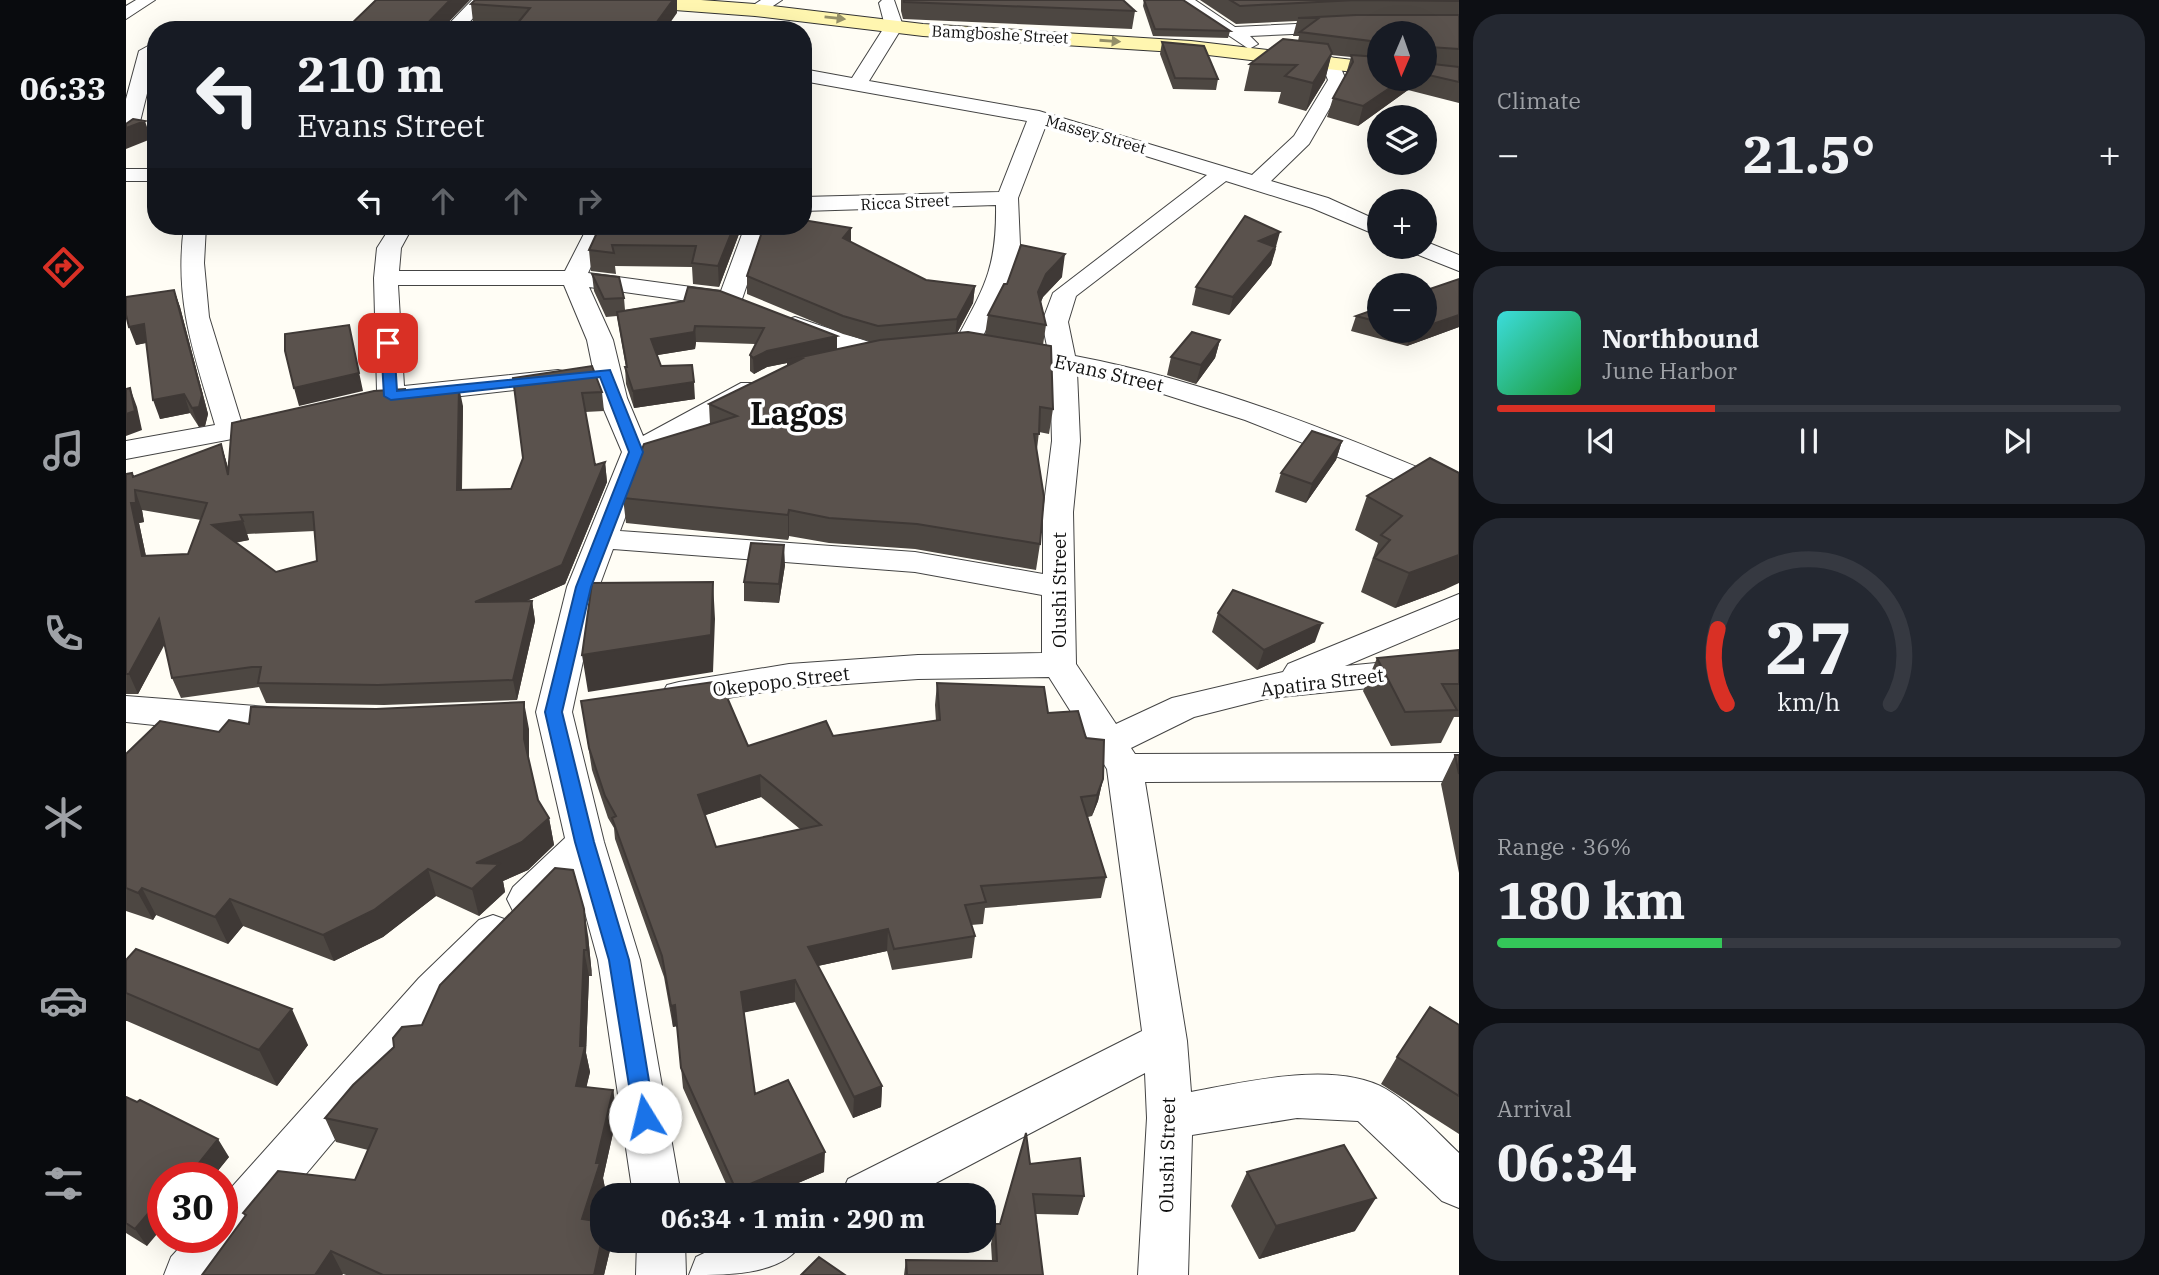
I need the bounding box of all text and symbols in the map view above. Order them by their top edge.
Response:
one-way arrow [824,13,846,24]
street label: Bamgboshe Street [931,20,1069,48]
north arrow [1367,21,1437,91]
map controls [1367,21,1437,343]
one-way arrow [1100,36,1122,47]
text: 210 m [297,42,444,105]
icon: left [182,49,273,140]
text: 06:33 [20,67,106,109]
text: Climate [1497,85,1581,115]
text: Evans Street [297,104,485,146]
button: layers [1367,105,1437,175]
street label: Massey Street [1043,110,1149,158]
text: 21.5° [1743,120,1875,187]
text: − [1497,129,1520,178]
text: + [2098,129,2121,178]
icon: left [351,182,389,220]
icon: ahead [424,182,462,220]
icon: ahead [497,182,535,220]
icon: right [570,182,608,220]
button: + [1367,189,1437,259]
street label: Ricca Street [860,190,951,214]
icon: directions [39,243,88,292]
button: − [1367,273,1437,343]
pin [358,313,418,373]
text: Northbound [1602,321,1759,355]
icon: arrive [369,324,407,362]
street label: Evans Street [1052,349,1166,397]
text: June Harbor [1602,355,1737,385]
district label: Lagos [750,391,844,434]
icon: previous [1582,422,1620,460]
icon: pause [1790,422,1828,460]
icon: next [1998,422,2036,460]
icon: music [39,426,88,475]
street label: Olushi Street [1047,532,1071,648]
text: 27 [1765,599,1853,694]
icon: phone [39,609,88,658]
street label: Okepopo Street [711,661,851,701]
street label: Apatira Street [1259,662,1385,701]
text: km/h [1777,684,1841,717]
icon: climate [39,793,88,842]
text: Range · 36% [1497,831,1631,861]
text: 180 km [1497,866,1686,933]
icon: car [39,976,88,1025]
position arrow [608,1080,682,1154]
text: Arrival [1497,1093,1572,1123]
street label: Olushi Street [1154,1097,1180,1213]
text: 06:34 [1497,1128,1638,1195]
icon: filters [39,1159,88,1208]
speed limit sign: 30 [147,1162,238,1253]
text: 06:34 · 1 min · 290 m [661,1201,925,1235]

